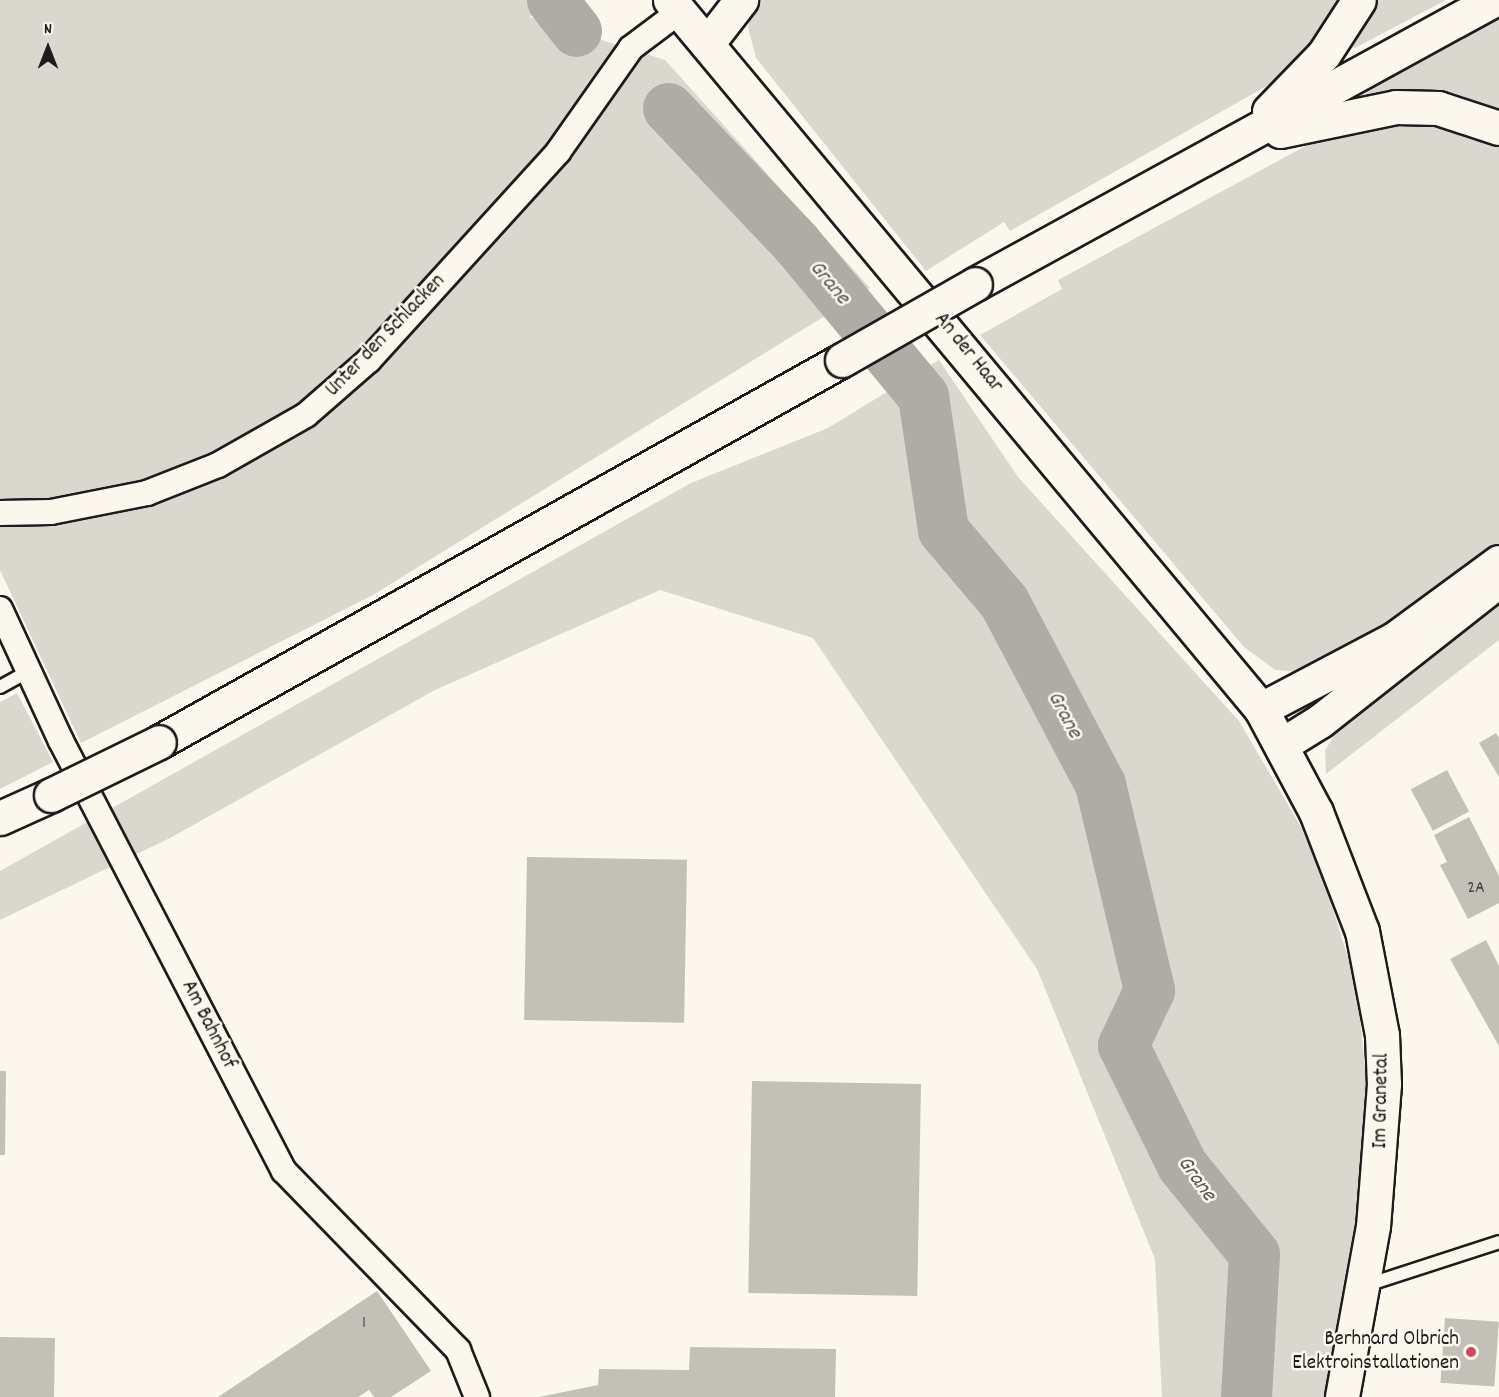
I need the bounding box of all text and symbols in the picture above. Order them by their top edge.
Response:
north arrow [18,18,78,78]
text: N [44,18,52,41]
water label: Grane [803,256,855,310]
street label: Unter den Schlacken [321,269,451,403]
street label: An der Haar [928,308,1008,398]
water label: Grane [1041,687,1087,743]
house number: 2A [1467,878,1485,900]
street label: Am Bahnhof [175,976,241,1074]
street label: Im Granetal [1369,1053,1395,1149]
water label: Grane [1171,1151,1221,1207]
house number: 1 [362,1313,366,1335]
place label: Berhnard Olbrich Elektroinstallationen [1292,1327,1459,1377]
marker: Berhnard Olbrich Elektroinstallationen [1464,1345,1478,1359]

